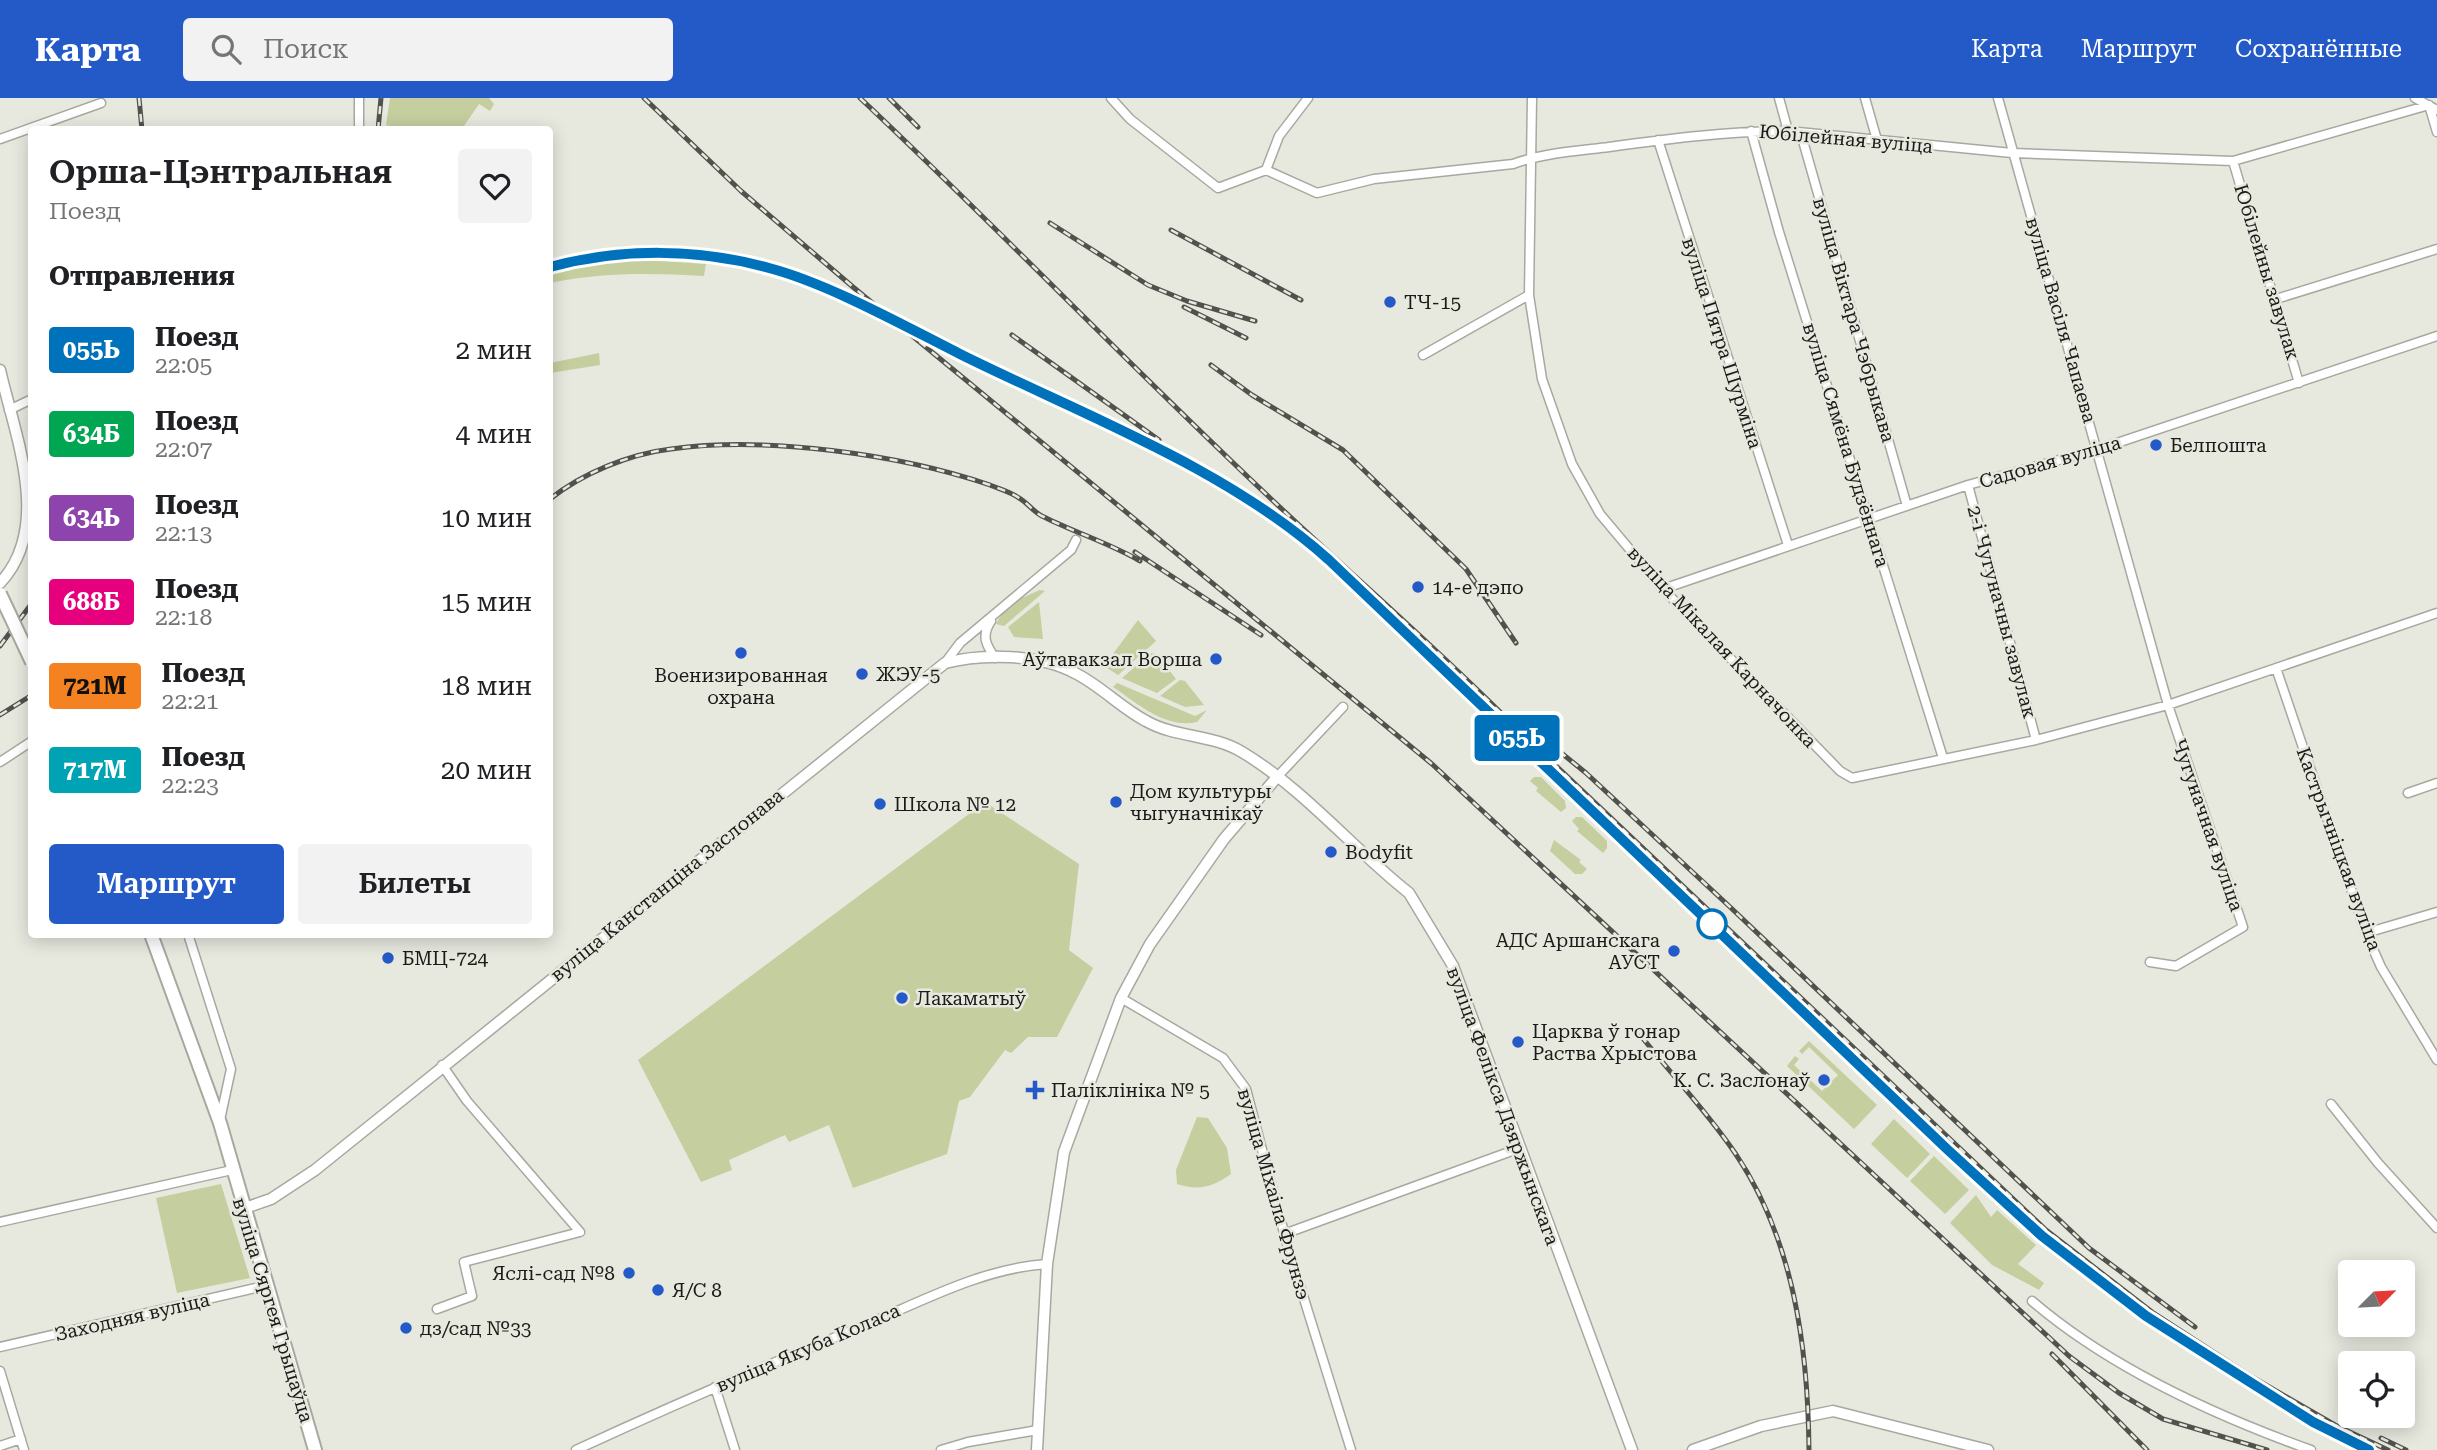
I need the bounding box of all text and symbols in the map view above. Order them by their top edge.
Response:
search box [183,18,673,81]
text: Карта [35,30,141,69]
icon: search [207,30,245,68]
text: Поиск [263,34,349,64]
text: Карта [1971,35,2043,63]
text: Маршрут [2081,35,2197,63]
text: Сохранённые [2235,35,2402,63]
street label: Юбілейная вуліца [1758,120,1935,158]
button: heart [458,149,532,223]
text: Орша-Цэнтральная [49,152,392,191]
street label: Юбілейны завулак [2229,181,2305,363]
street label: вуліца Віктара Чэбрыкава [1808,195,1900,446]
text: Поезд [49,198,121,225]
street label: вуліца Васіля Чапаева [2021,215,2102,426]
street label: вуліца Пятра Шурміна [1677,234,1767,452]
text: Отправления [49,261,235,291]
place label: ТЧ-15 [1404,291,1461,314]
marker: ТЧ-15 [1382,294,1398,310]
street label: вуліца Сямёна Будзённага [1798,320,1894,571]
text: Поезд [155,322,239,352]
text: 2 мин [455,335,532,365]
text: 055Ь [63,336,120,364]
text: 22:05 [155,352,212,379]
text: Поезд [155,406,239,436]
text: 4 мин [455,419,532,449]
text: 634Б [63,420,120,448]
street label: Садовая вуліца [1976,431,2124,493]
place label: Белпошта [2170,434,2267,457]
text: 22:07 [155,436,212,463]
marker: Белпошта [2148,437,2164,453]
text: Поезд [155,490,239,520]
text: 10 мин [441,503,532,533]
street label: 2-і Чугуначны завулак [1963,503,2041,721]
text: 634Ь [63,504,120,532]
text: 22:13 [155,520,212,547]
street label: вуліца Мікалая Карначонка [1623,542,1822,753]
text: Поезд [155,574,239,604]
place label: 14-е дэпо [1432,576,1524,599]
marker: 14-е дэпо [1410,579,1426,595]
text: 15 мин [441,587,532,617]
text: 688Б [63,588,120,616]
text: 22:18 [155,604,212,631]
marker: Военизированная охрана [733,645,749,661]
place label: Аўтавакзал Ворша [1023,648,1203,671]
marker: Аўтавакзал Ворша [1208,651,1224,667]
text: Поезд [162,658,245,688]
place label: ЖЭУ-5 [876,663,940,686]
place label: Военизированная охрана [654,664,828,709]
marker: ЖЭУ-5 [854,666,870,682]
text: 18 мин [441,671,532,701]
text: 721М [63,672,127,700]
text: 22:21 [162,688,219,715]
line badge: 055Ь [1468,715,1566,761]
text: 055Ь [1489,724,1545,752]
street label: Чугуначная вуліца [2168,736,2249,915]
text: Поезд [162,742,245,772]
street label: Кастрычніцкая вуліца [2291,744,2387,955]
text: 20 мин [441,755,532,785]
text: 717М [63,756,127,784]
text: 22:23 [162,772,219,799]
place label: Дом культуры чыгуначнікаў [1130,780,1272,825]
street label: вуліца Канстанціна Заслонава [546,783,789,986]
place label: Школа № 12 [894,793,1016,816]
marker: Дом культуры чыгуначнікаў [1108,794,1124,810]
marker: Школа № 12 [872,796,888,812]
place label: Bodyfit [1345,841,1413,864]
button: Маршрут [49,844,284,924]
button: Билеты [298,844,532,924]
marker: Bodyfit [1323,844,1339,860]
unlabelled marker [1697,909,1727,939]
place label: АДС Аршанскага АУСТ [1496,929,1661,974]
marker: АДС Аршанскага АУСТ [1666,943,1682,959]
place label: БМЦ-724 [402,947,489,970]
marker: БМЦ-724 [380,950,396,966]
street label: вуліца Фелікса Дзяржынскага [1442,964,1564,1249]
place label: Лакаматыў [916,987,1027,1010]
marker: Лакаматыў [894,990,910,1006]
place label: Царква ў гонар Раства Хрыстова [1532,1020,1697,1065]
marker: Царква ў гонар Раства Хрыстова [1510,1034,1526,1050]
place label: К. С. Заслонаў [1673,1069,1811,1092]
marker: К. С. Заслонаў [1816,1072,1832,1088]
place label: Паліклініка № 5 [1051,1079,1210,1102]
marker: Паліклініка № 5 [1025,1080,1045,1100]
street label: вуліца Міхаіла Фрунзэ [1233,1086,1315,1302]
street label: вуліца Сяргея Грыцаўца [228,1195,318,1426]
north arrow [2338,1260,2415,1337]
map controls [2338,1260,2415,1428]
place label: Яслі-сад №8 [492,1262,615,1285]
marker: Яслі-сад №8 [621,1265,637,1281]
place label: Я/С 8 [672,1279,722,1302]
marker: Я/С 8 [650,1282,666,1298]
street label: Заходняя вуліца [52,1288,212,1346]
street label: вуліца Якуба Коласа [712,1299,904,1397]
place label: дз/сад №33 [420,1317,532,1340]
marker: дз/сад №33 [398,1320,414,1336]
button: locate [2338,1351,2415,1428]

